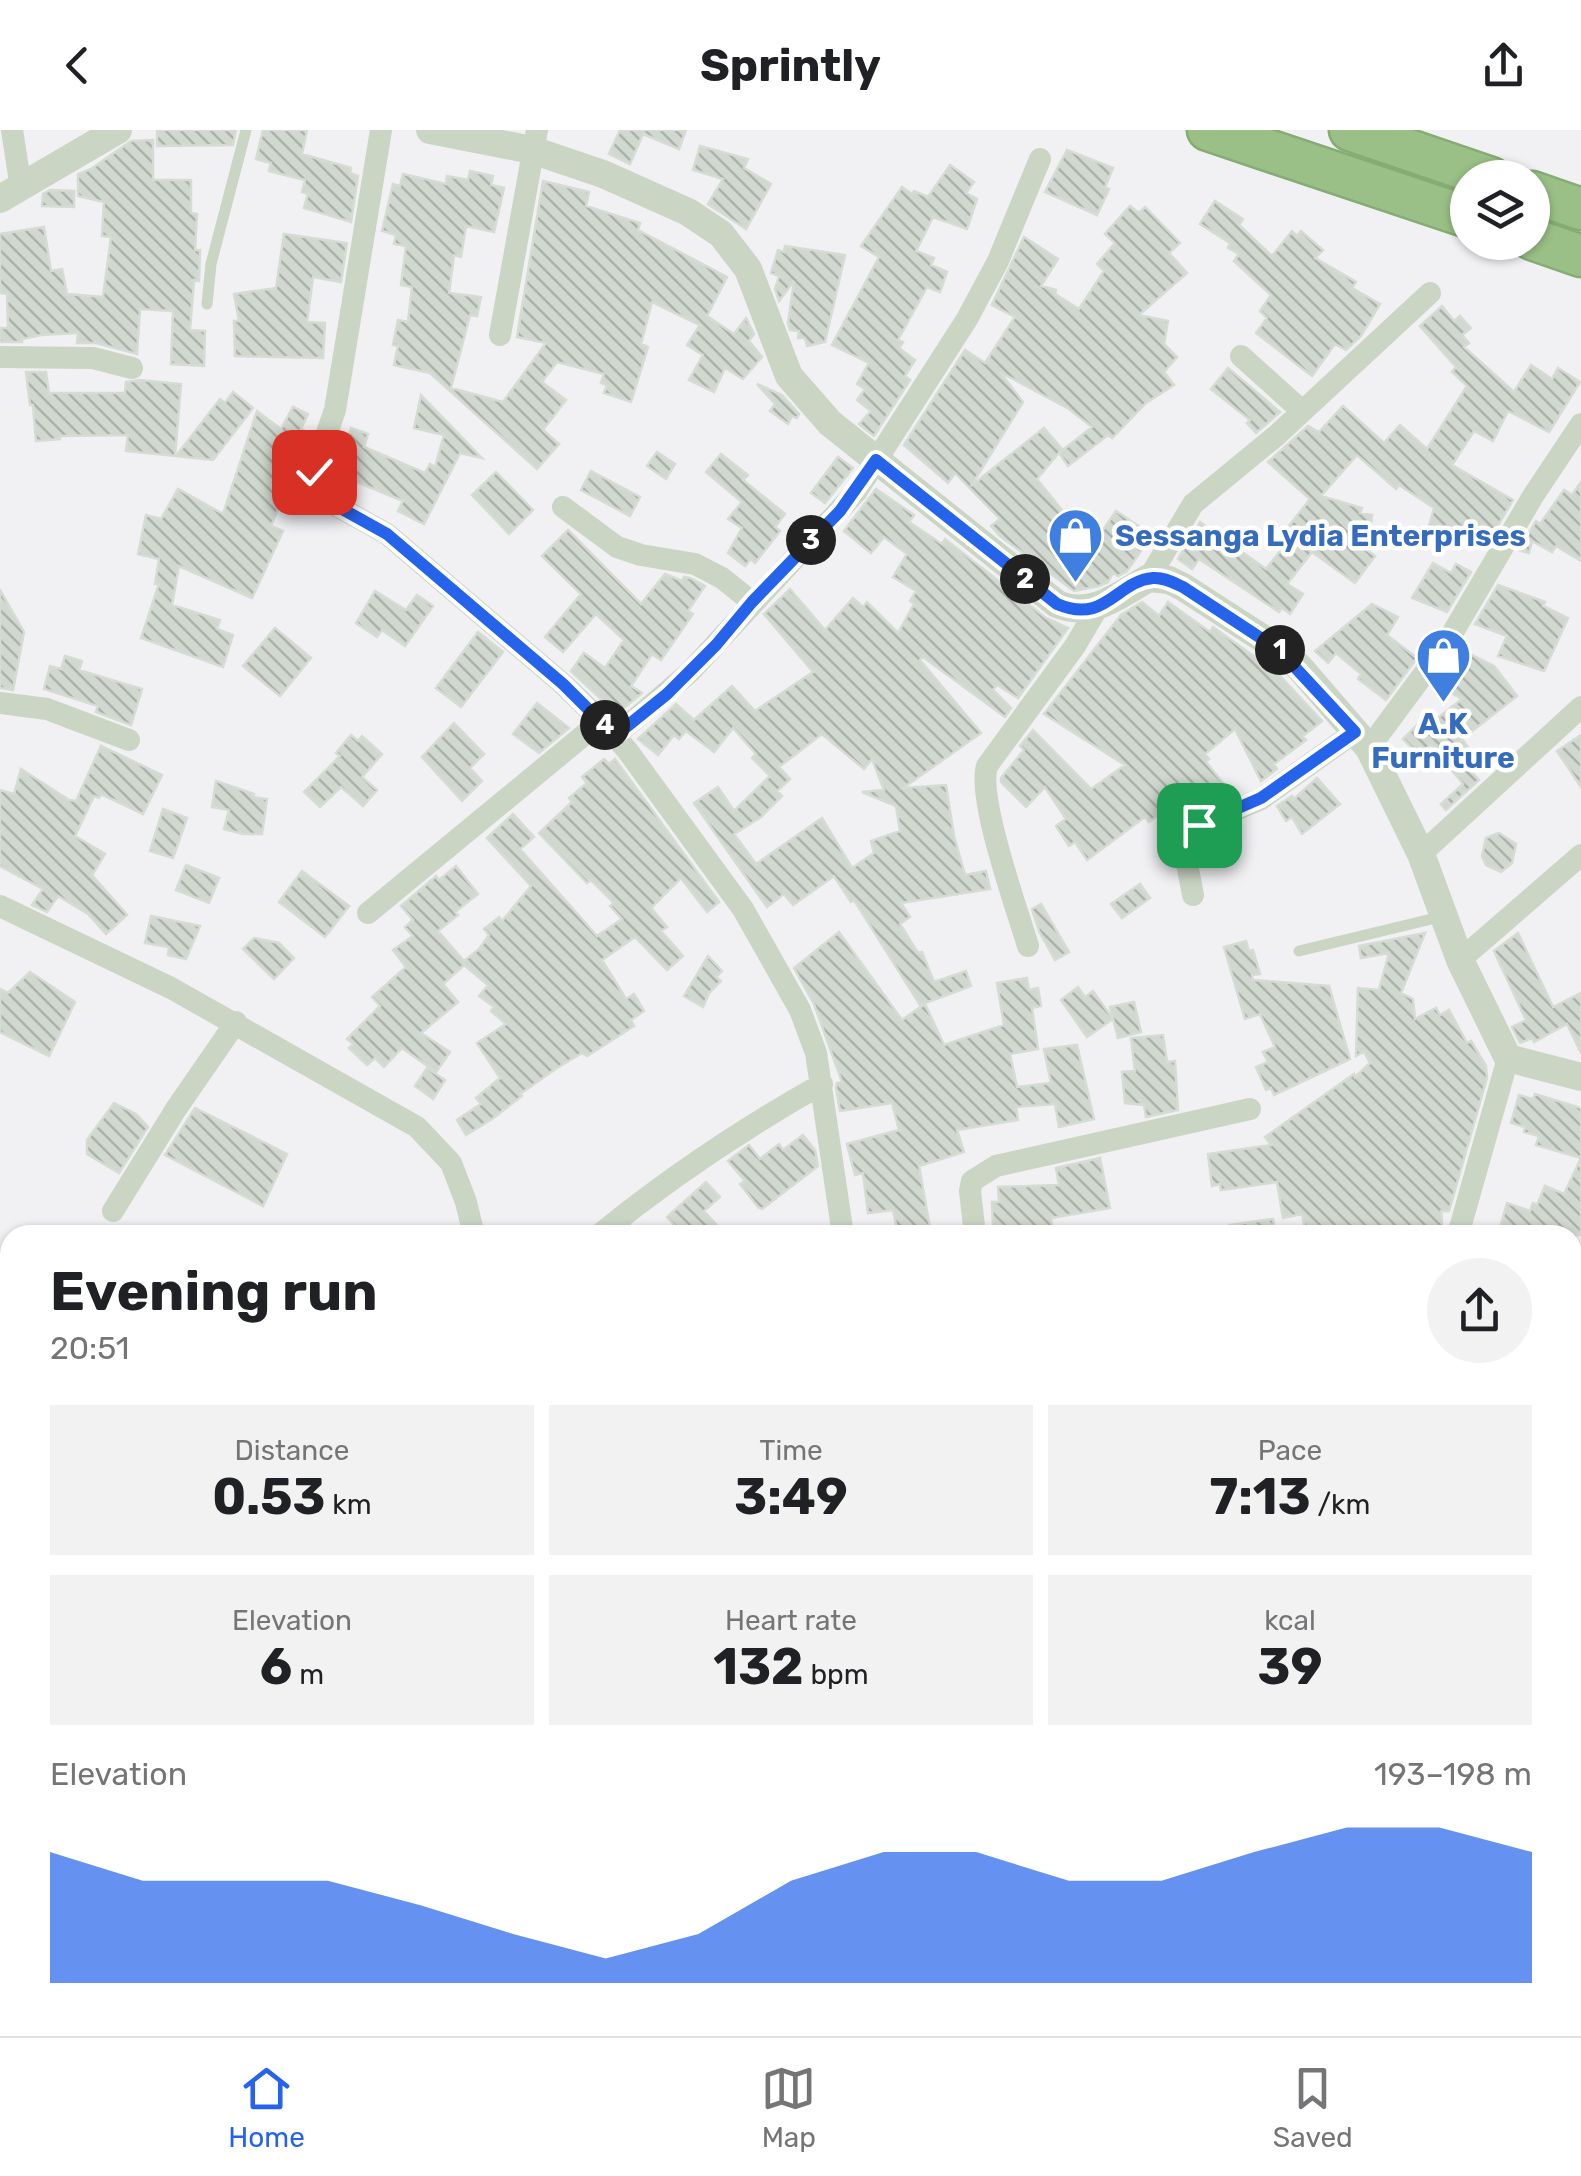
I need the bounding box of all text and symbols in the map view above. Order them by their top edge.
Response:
icon: back [50,38,105,93]
icon: share [1476,38,1531,93]
text: Sprintly [700,39,881,92]
map controls [1450,160,1550,260]
button: layers [1450,160,1550,260]
pin [272,430,357,515]
icon: check [287,445,342,500]
shop icon: Sessanga Lydia Enterprises [1046,506,1106,585]
pin: 3 [786,515,836,565]
place label: Sessanga Lydia Enterprises [1115,518,1526,554]
text: 3 [802,523,820,556]
pin: 2 [1000,554,1050,604]
text: 2 [1016,562,1034,595]
pin: 1 [1255,625,1305,675]
shop icon: A.K Furniture [1413,626,1473,705]
text: 1 [1273,633,1287,666]
pin: 4 [580,700,630,750]
place label: A.K Furniture [1371,706,1515,776]
text: 4 [595,708,615,741]
pin [1157,783,1242,868]
icon: arrive [1172,798,1227,853]
button: share [1427,1258,1532,1363]
text: Evening run [50,1259,378,1324]
text: 20:51 [50,1329,130,1367]
text: Distance [235,1434,349,1467]
text: Time [759,1434,823,1467]
text: Pace [1258,1434,1322,1467]
text: 0.53 [212,1467,325,1527]
text: 3:49 [734,1467,848,1527]
text: 7:13 [1210,1467,1311,1527]
text: km [325,1488,372,1521]
text: /km [1311,1488,1370,1521]
text: Elevation [232,1604,352,1637]
text: Heart rate [725,1604,857,1637]
text: kcal [1264,1604,1316,1637]
text: 6 [260,1637,292,1697]
text: 132 [713,1637,804,1697]
text: 39 [1258,1637,1323,1697]
text: m [292,1658,324,1691]
text: bpm [804,1658,869,1691]
text: Elevation [50,1755,187,1793]
text: 193–198 m [1374,1755,1532,1793]
tab: Home [228,2061,305,2154]
tab: Map [761,2061,816,2154]
tab: Saved [1273,2061,1353,2154]

